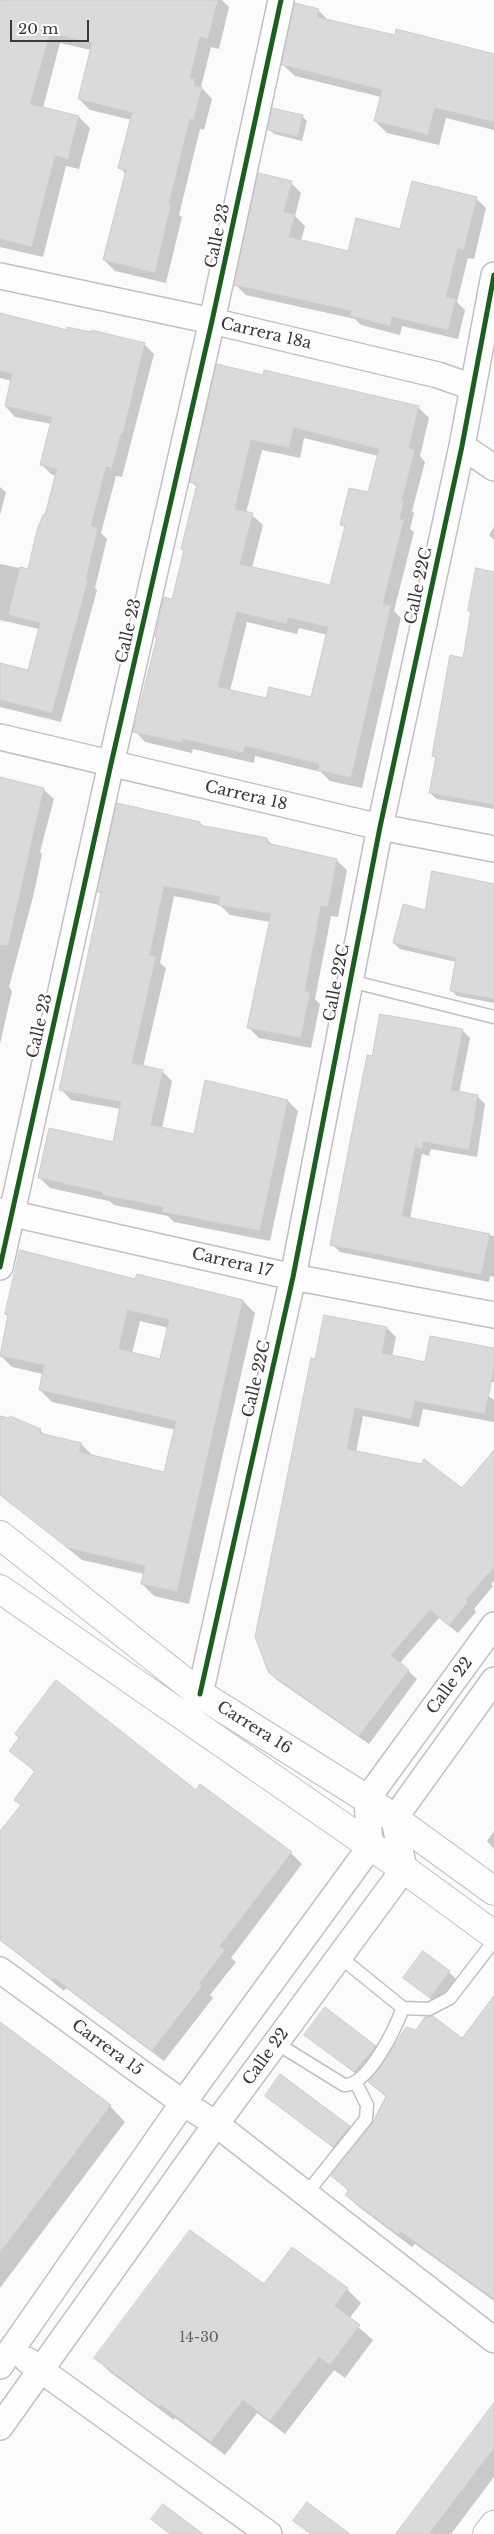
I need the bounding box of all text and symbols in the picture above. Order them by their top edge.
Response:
scale bar [12,10,91,42]
text: 20 m [18,19,58,38]
street label: Calle 23 [202,202,234,270]
street label: Carrera 18a [219,314,313,354]
street label: Calle 22C [401,546,437,626]
street label: Calle 23 [112,597,146,665]
street label: Carrera 18 [203,777,289,815]
street label: Calle 22C [320,943,354,1023]
street label: Calle 23 [23,992,57,1060]
street label: Carrera 17 [190,1244,274,1282]
street label: Calle 22C [239,1339,275,1419]
street label: Calle 22 [423,1654,477,1718]
street label: Carrera 16 [213,1697,295,1759]
street label: Carrera 15 [68,2016,146,2080]
street label: Calle 22 [239,2025,293,2089]
house number: 14-30 [179,2330,219,2346]

